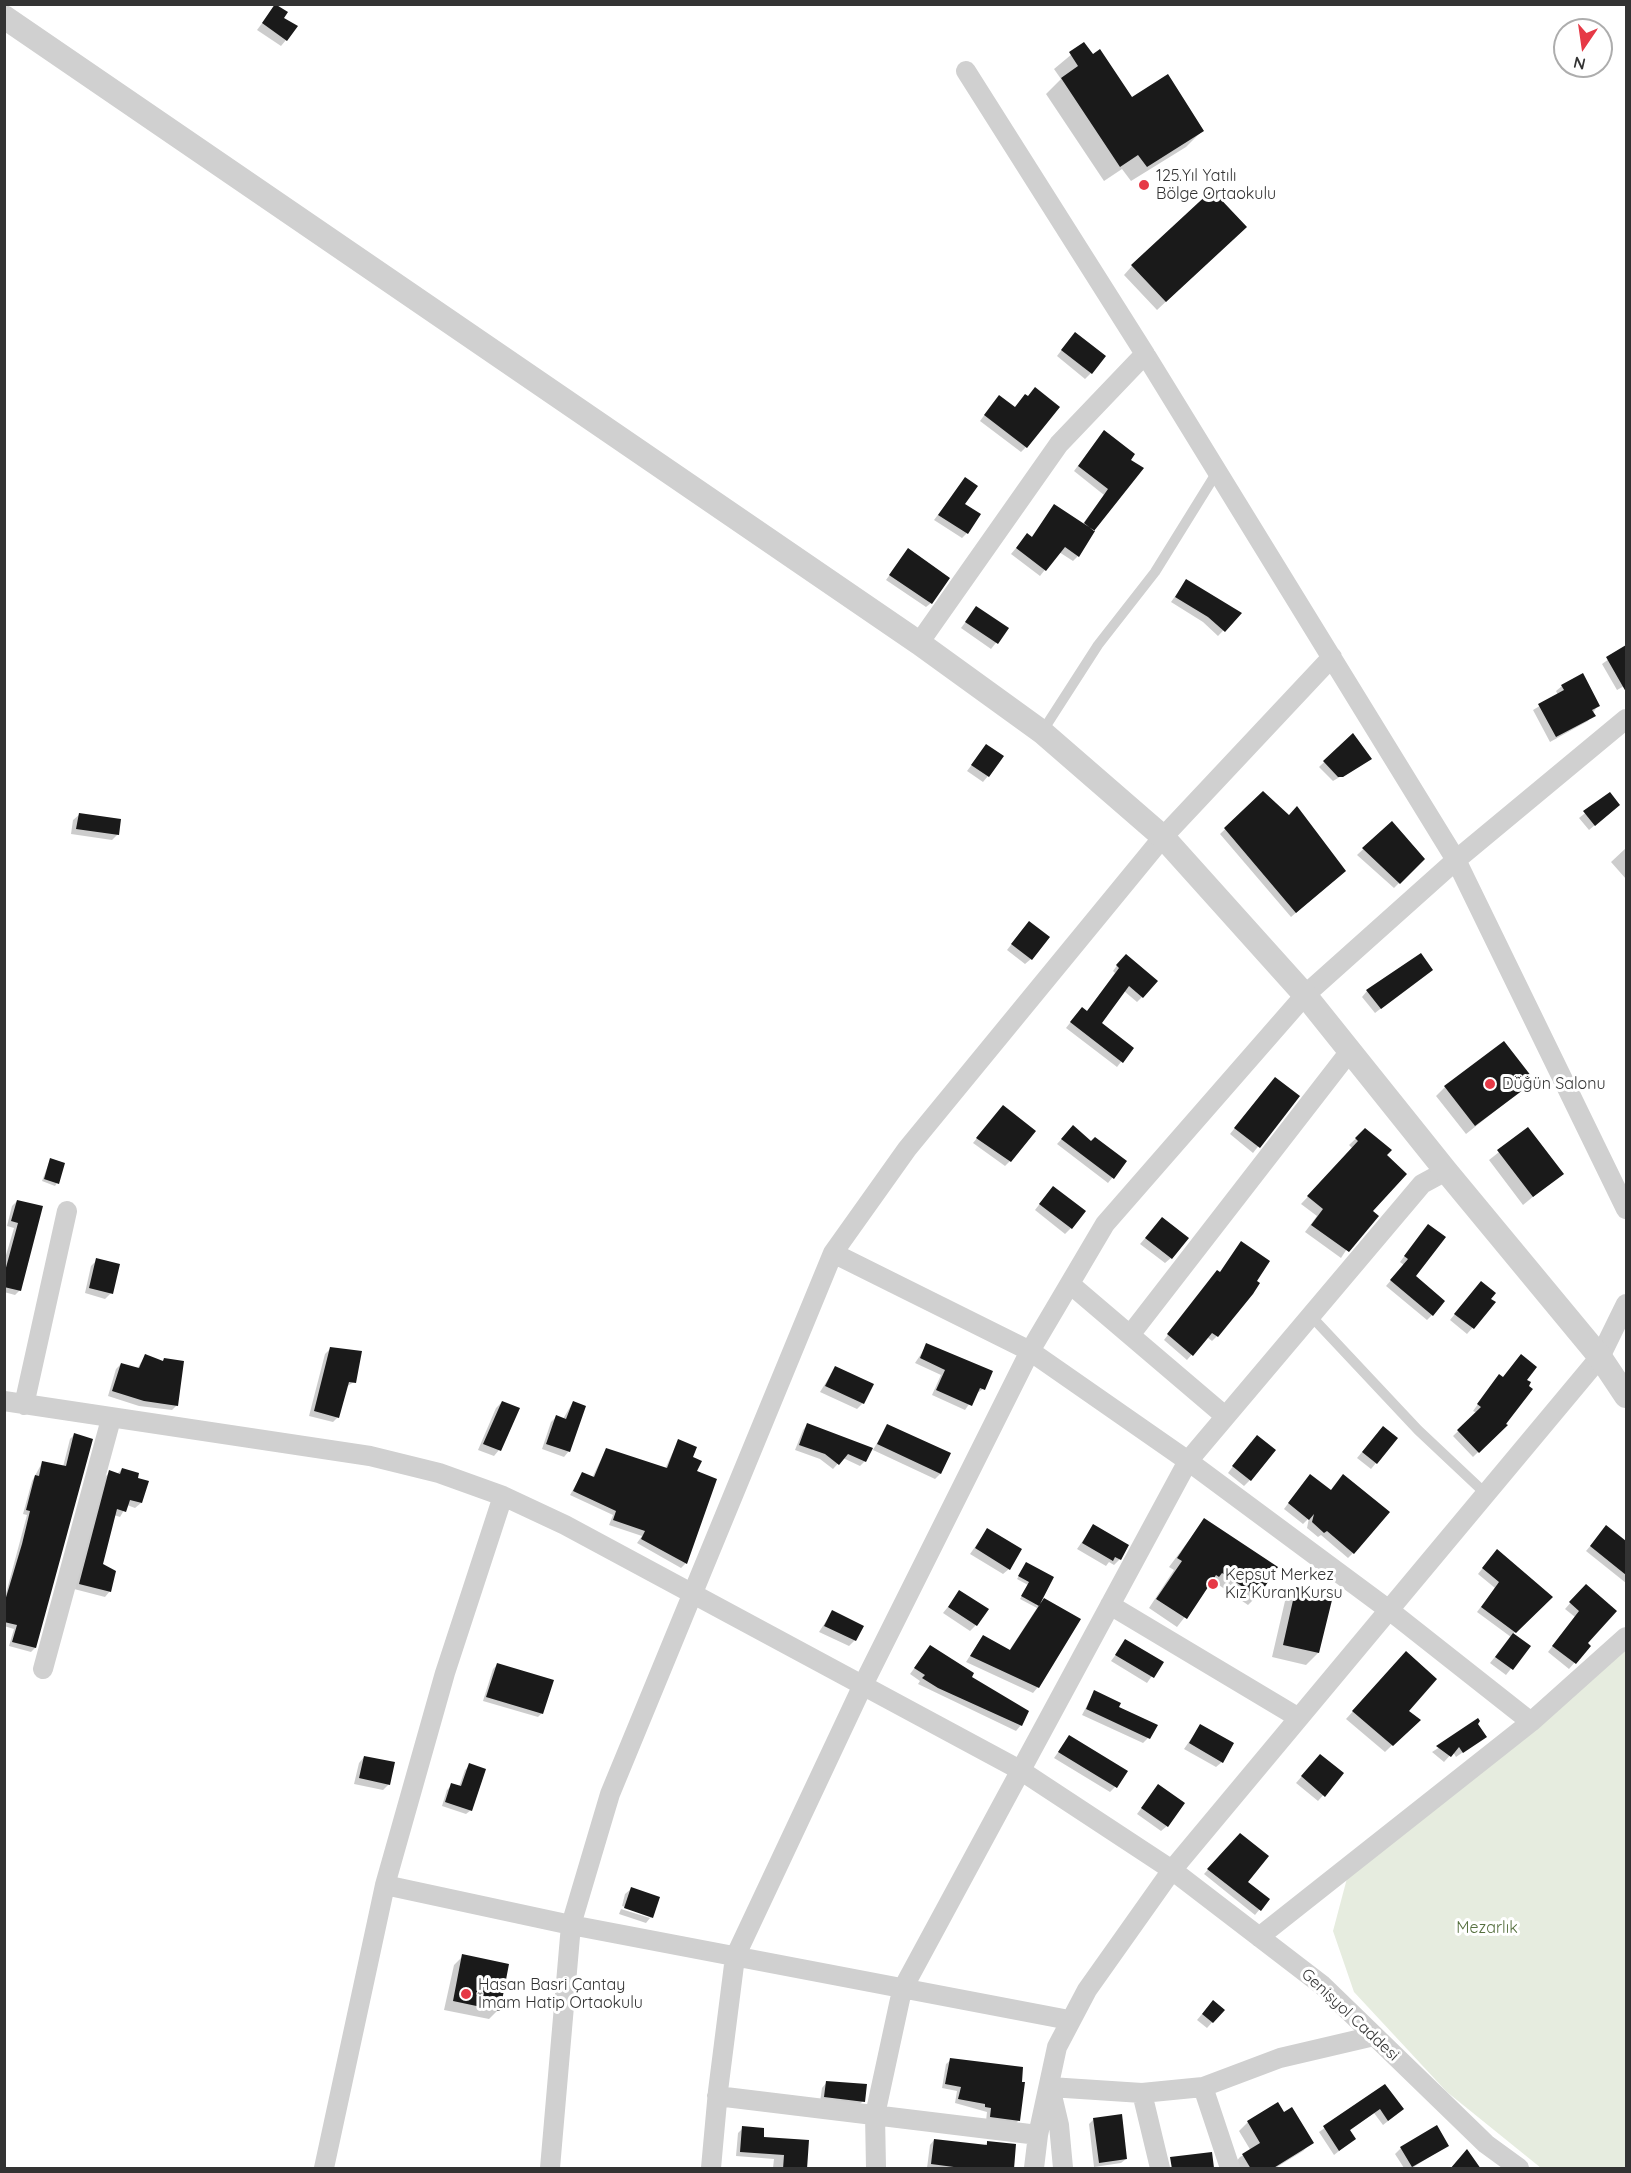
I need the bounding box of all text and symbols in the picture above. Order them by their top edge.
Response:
north arrow [1553,18,1613,78]
text: N [1571,53,1587,75]
place label: 125.Yıl Yatılı Bölge Ortaokulu [1156,166,1276,204]
marker: 125.Yıl Yatılı Bölge Ortaokulu [1137,178,1151,192]
place label: Düğün Salonu [1502,1074,1606,1094]
marker: Düğün Salonu [1483,1077,1497,1091]
place label: Kepsut Merkez Kız Kuran Kursu [1225,1565,1343,1603]
marker: Kepsut Merkez Kız Kuran Kursu [1206,1577,1220,1591]
park label: Mezarlık [1456,1918,1518,1938]
street label: Genişyol Caddesi [1297,1965,1403,2065]
place label: Hasan Basri Çantay İmam Hatip Ortaokulu [478,1975,643,2013]
marker: Hasan Basri Çantay İmam Hatip Ortaokulu [459,1987,473,2001]

